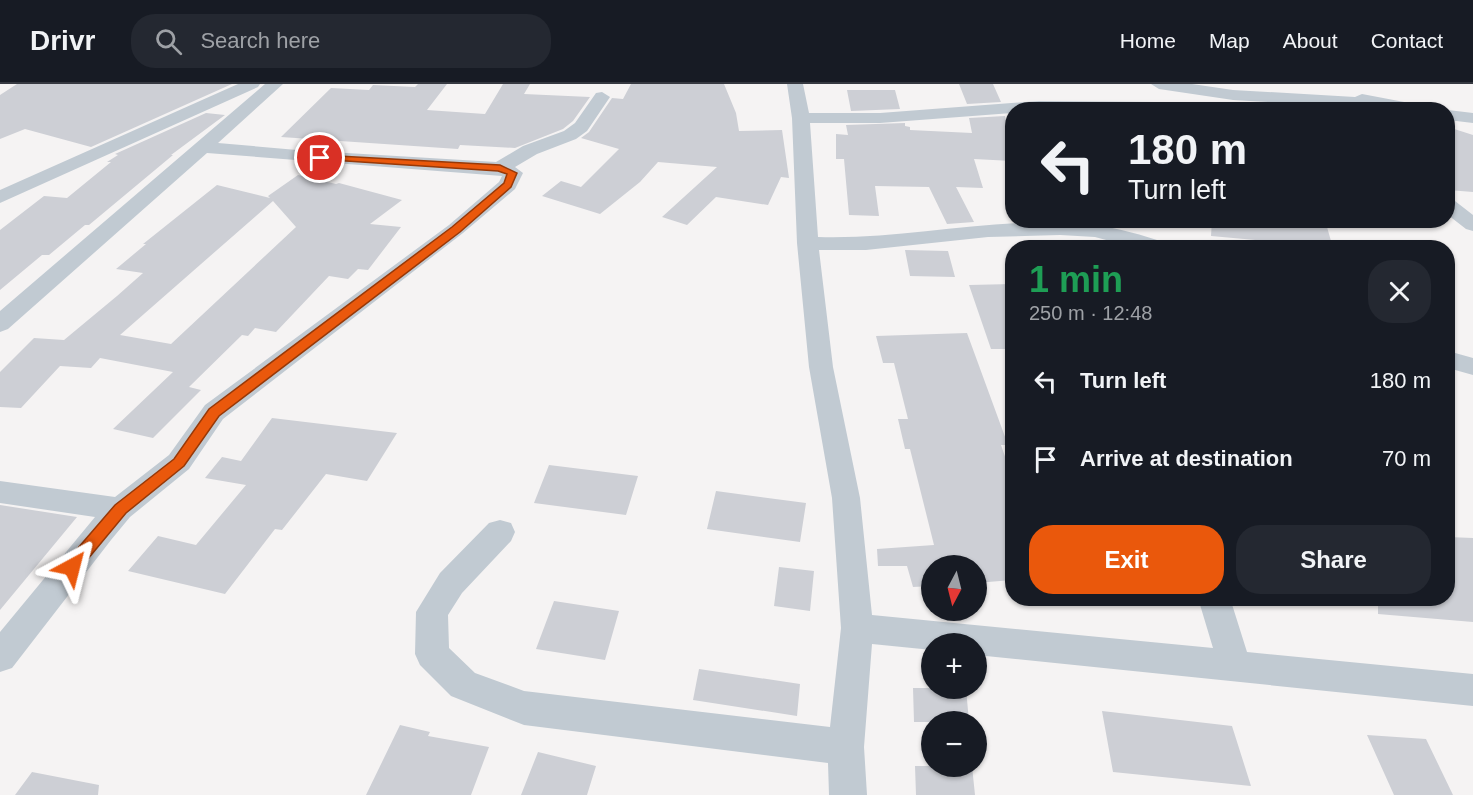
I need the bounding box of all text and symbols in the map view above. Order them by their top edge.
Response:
search box [131,14,551,68]
text: Drivr [30,25,95,56]
icon: search [152,25,185,58]
text: Search here [200,28,320,53]
text: Home [1120,29,1176,52]
text: Map [1209,29,1250,52]
text: About [1283,29,1338,52]
text: Contact [1371,29,1443,52]
icon: left [1029,126,1107,204]
text: 180 m [1128,126,1247,173]
pin [294,132,345,183]
icon: arrive [303,141,336,174]
text: Turn left [1128,175,1226,205]
text: 1 min [1029,259,1123,300]
button: close [1368,260,1431,323]
text: 250 m · 12:48 [1029,302,1152,324]
icon: left [1029,365,1062,398]
text: Turn left [1080,368,1166,393]
text: 180 m [1370,368,1431,393]
icon: arrive [1029,443,1062,476]
text: Arrive at destination [1080,446,1293,471]
text: 70 m [1382,446,1431,471]
button: Exit [1029,525,1224,594]
button: Share [1236,525,1431,594]
position arrow [40,535,104,599]
north arrow [921,555,987,621]
map controls [921,555,987,777]
button: + [921,633,987,699]
button: − [921,711,987,777]

